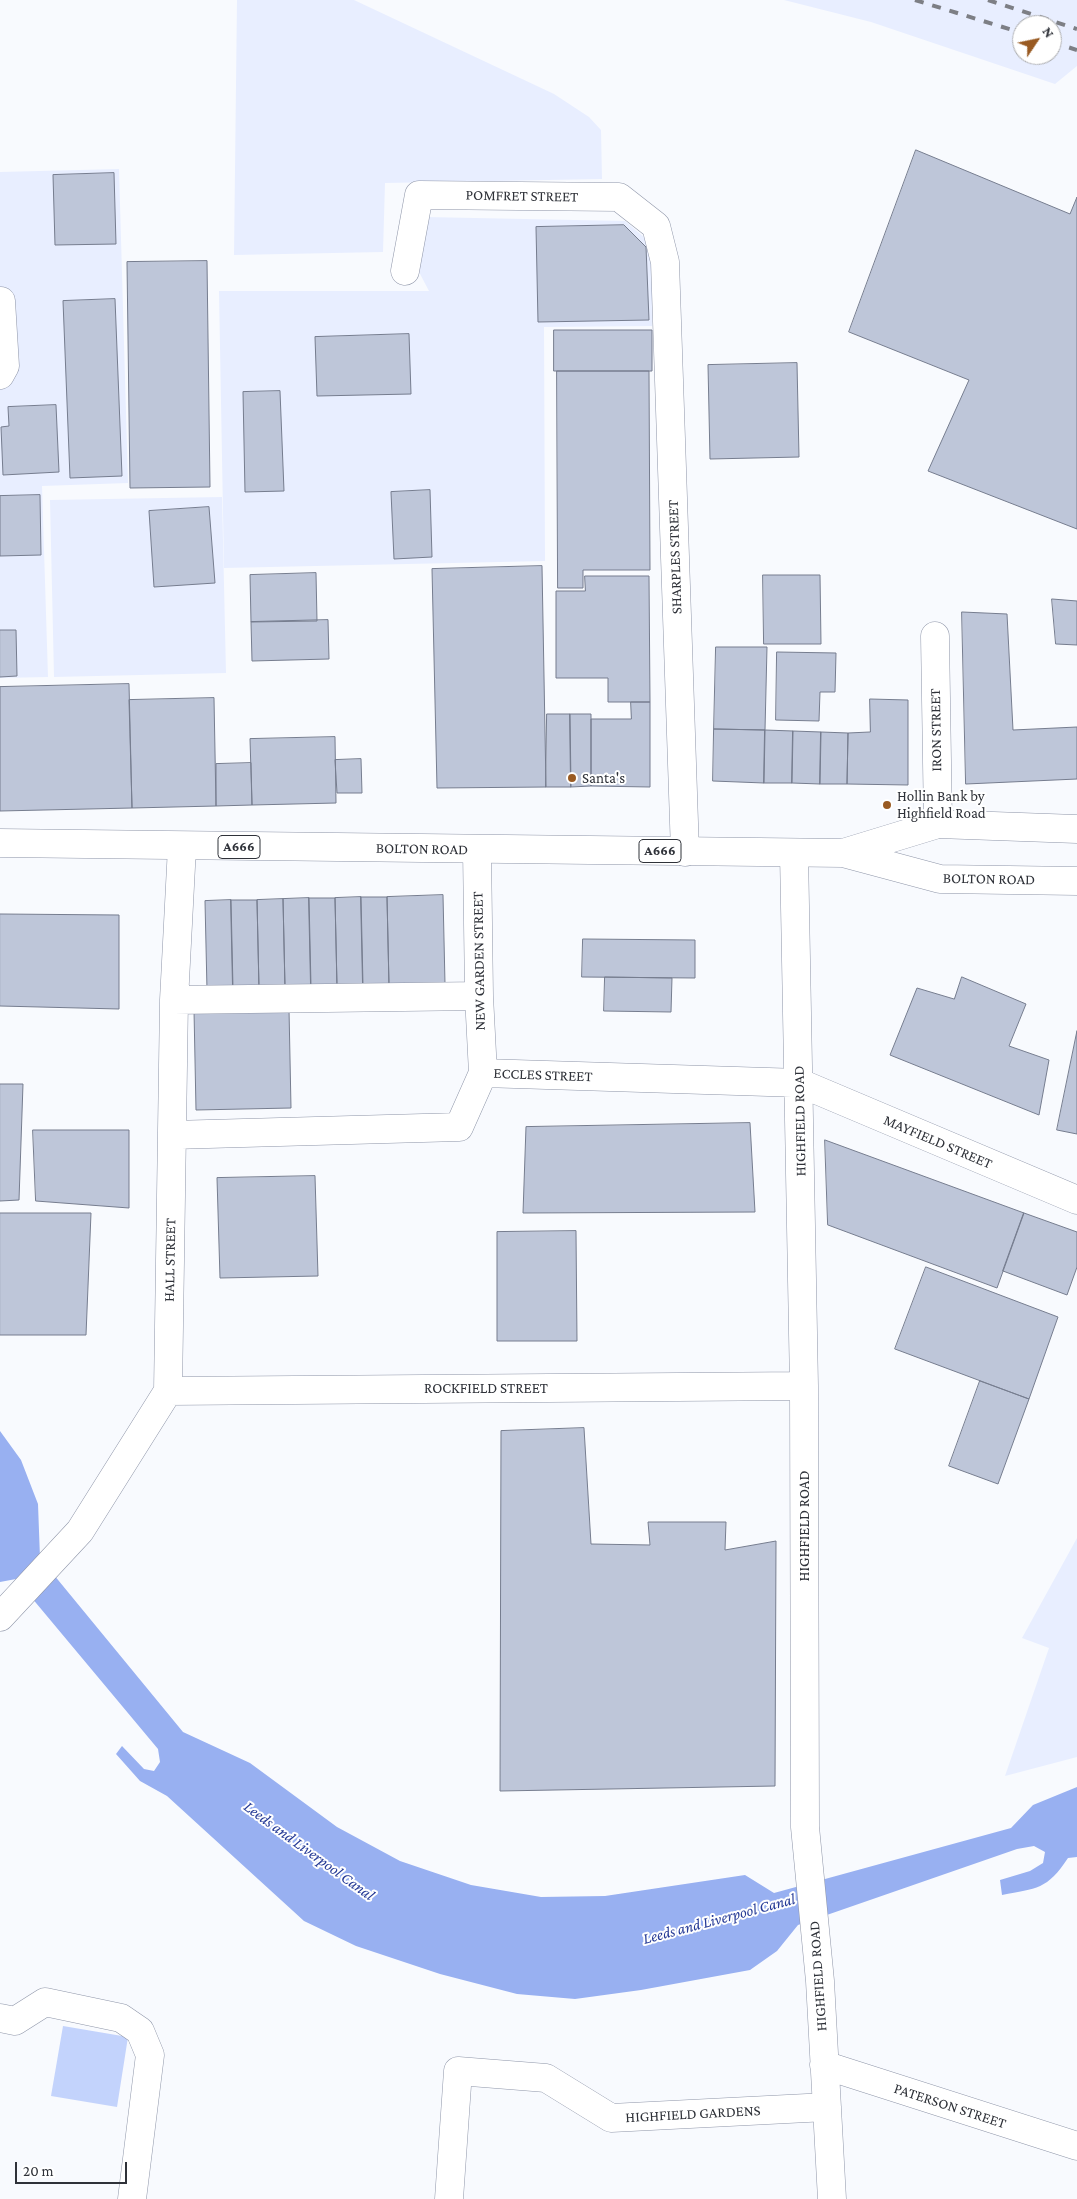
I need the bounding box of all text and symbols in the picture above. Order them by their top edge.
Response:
north arrow [1012,15,1062,65]
text: N [1039,24,1058,41]
street label: POMFRET STREET [465,186,579,206]
street label: SHARPLES STREET [664,499,686,615]
street label: IRON STREET [926,688,946,772]
place label: Santa's [582,769,625,787]
marker: Santa's [566,772,578,784]
place label: Hollin Bank by Highfield Road [897,787,986,822]
marker: Hollin Bank by Highfield Road [881,799,893,811]
road number: A666 [218,836,260,859]
street label: BOLTON ROAD [376,839,468,859]
road number: A666 [639,839,681,862]
street label: BOLTON ROAD [943,869,1035,889]
street label: NEW GARDEN STREET [469,891,489,1031]
street label: ECCLES STREET [493,1064,593,1086]
street label: HIGHFIELD ROAD [790,1065,810,1177]
street label: MAYFIELD STREET [881,1111,995,1173]
street label: HALL STREET [160,1218,180,1302]
street label: ROCKFIELD STREET [424,1379,548,1397]
street label: HIGHFIELD ROAD [795,1471,813,1581]
water label: Leeds and Liverpool Canal [240,1797,378,1905]
water label: Leeds and Liverpool Canal [641,1889,797,1949]
street label: HIGHFIELD ROAD [805,1920,831,2032]
street label: PATERSON STREET [892,2079,1008,2133]
street label: HIGHFIELD GARDENS [625,2101,761,2127]
scale bar [18,2152,130,2184]
text: 20 m [23,2163,54,2179]

